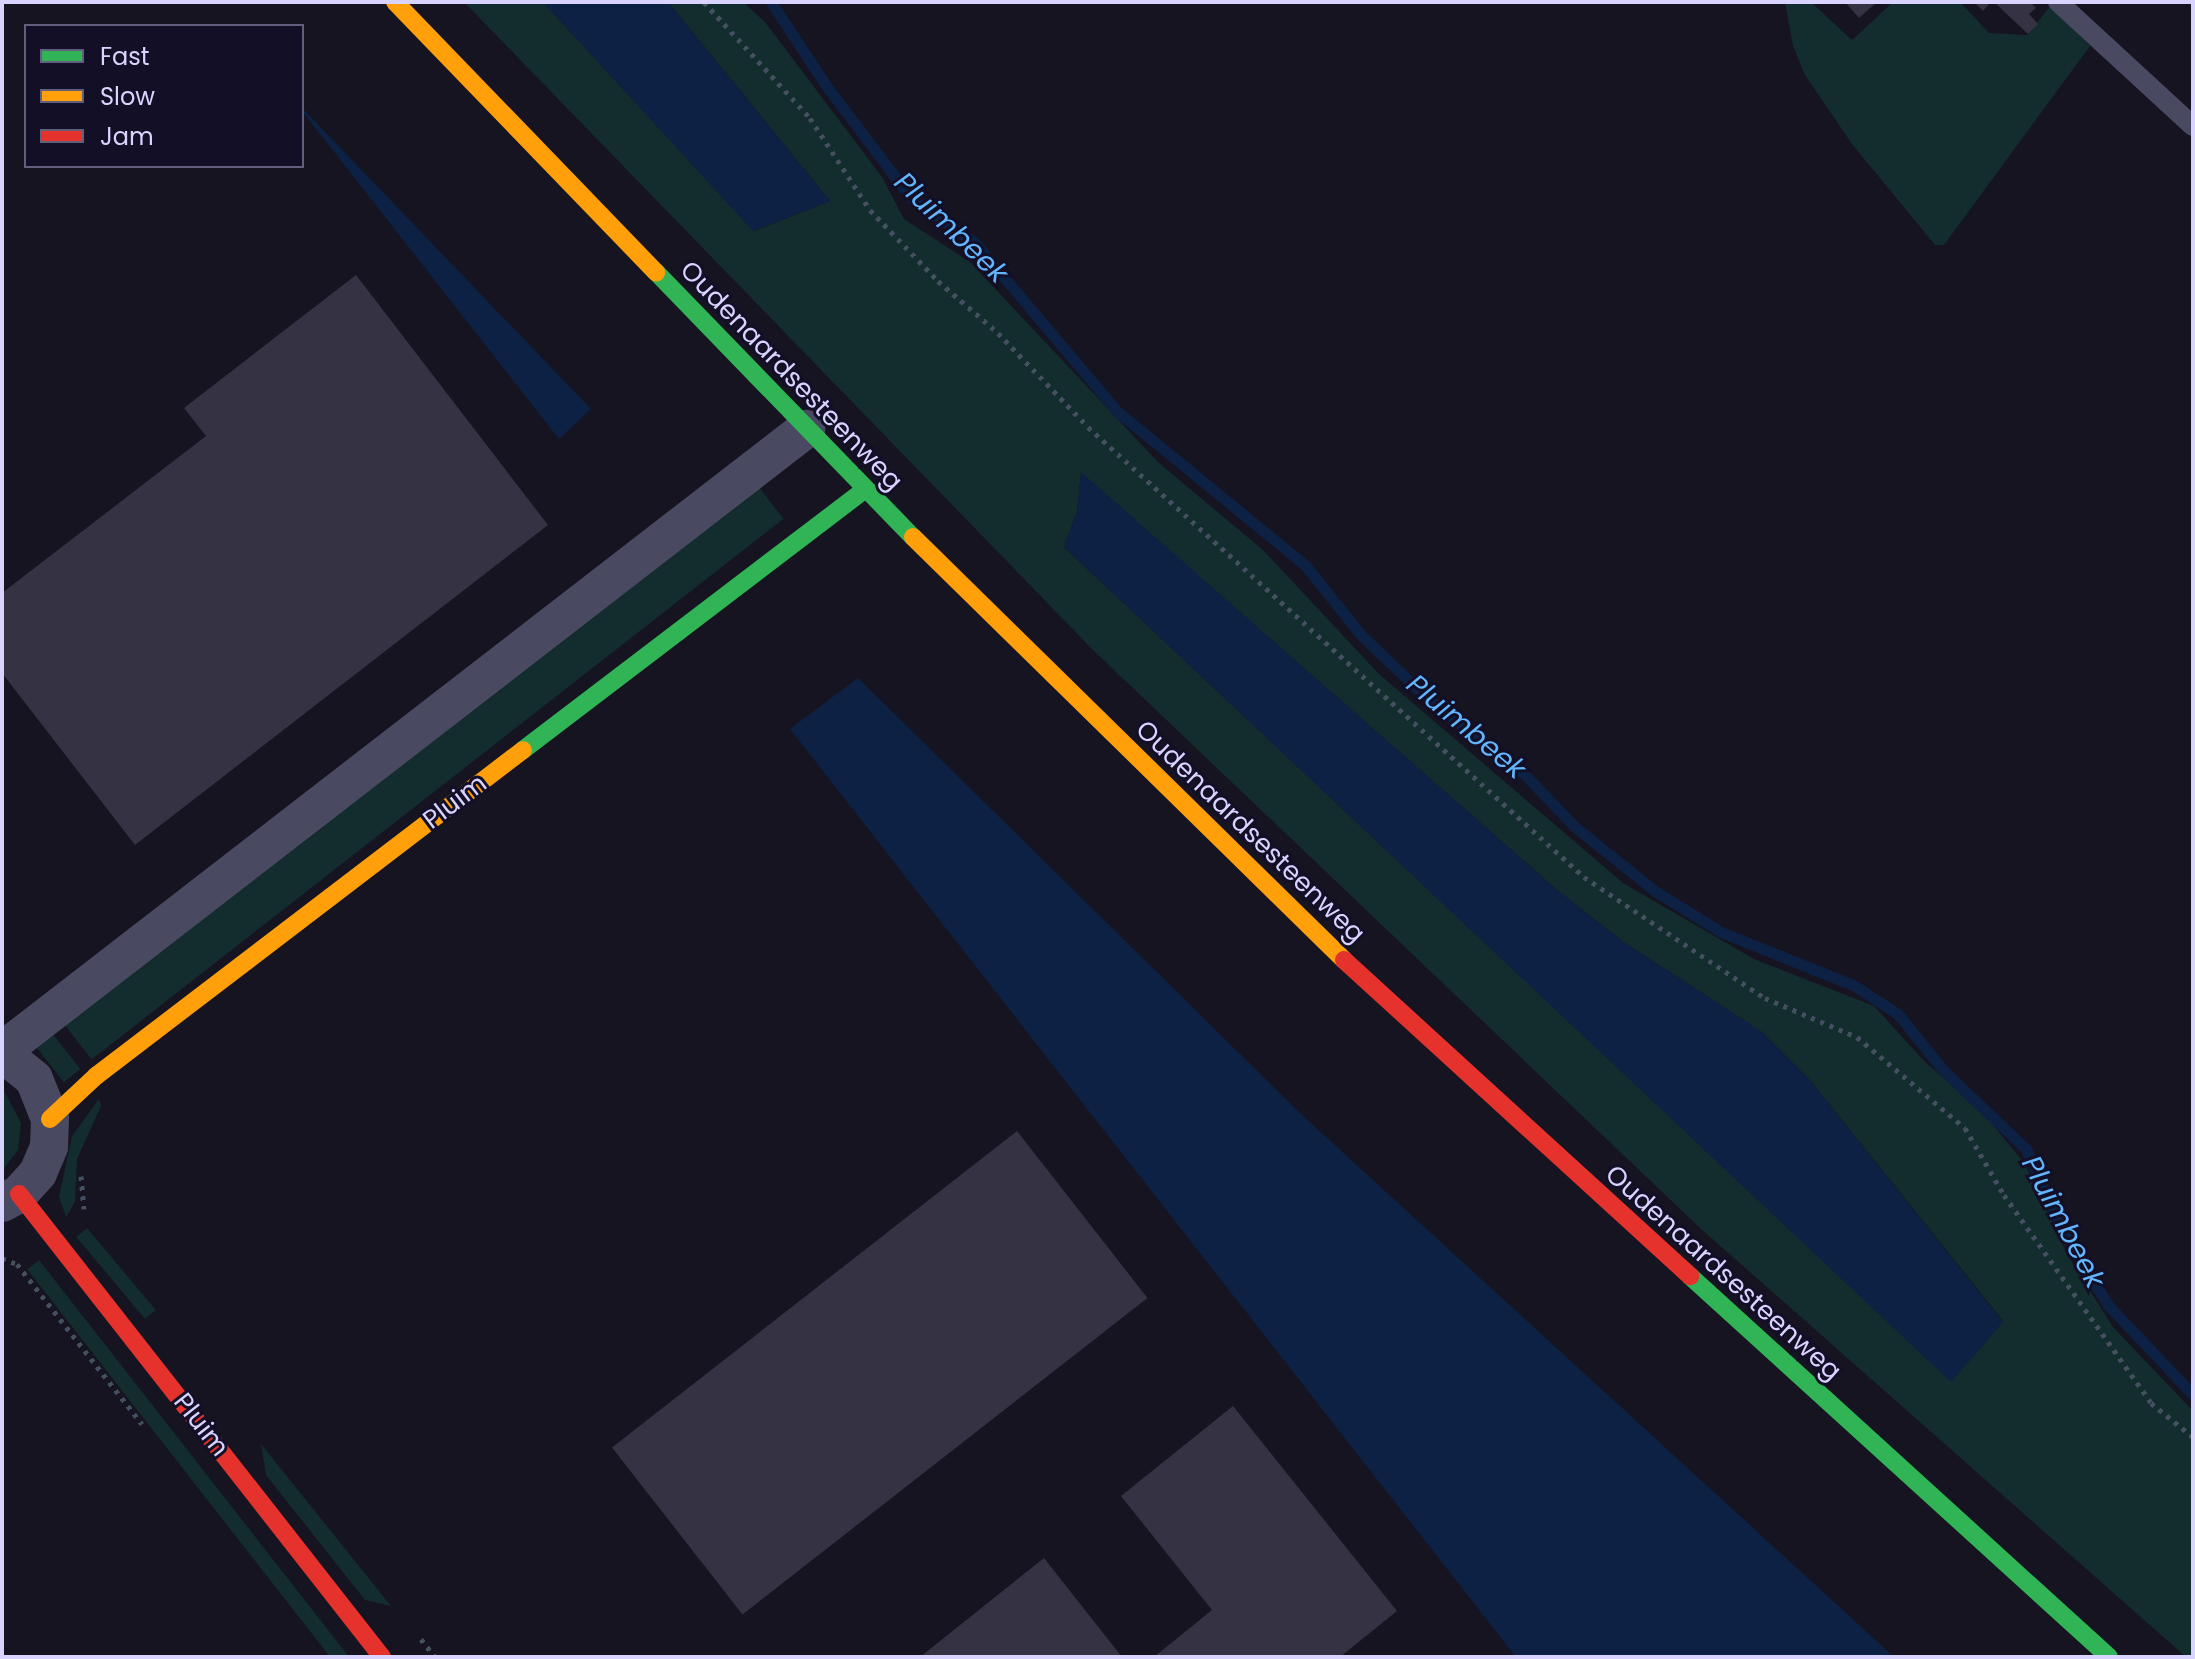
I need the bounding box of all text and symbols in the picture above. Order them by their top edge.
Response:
legend [24,24,304,168]
text: Fast [100,40,150,73]
text: Slow [100,80,155,113]
text: Jam [100,120,154,153]
water label: Pluimbeek [887,166,1015,290]
street label: Oudenaardsesteenweg [673,255,909,497]
water label: Pluimbeek [1400,668,1532,786]
street label: Oudenaardsesteenweg [1129,714,1371,950]
street label: Pluim [417,768,493,836]
water label: Pluimbeek [2014,1150,2112,1294]
street label: Oudenaardsesteenweg [1599,1159,1847,1387]
street label: Pluim [167,1387,235,1463]

